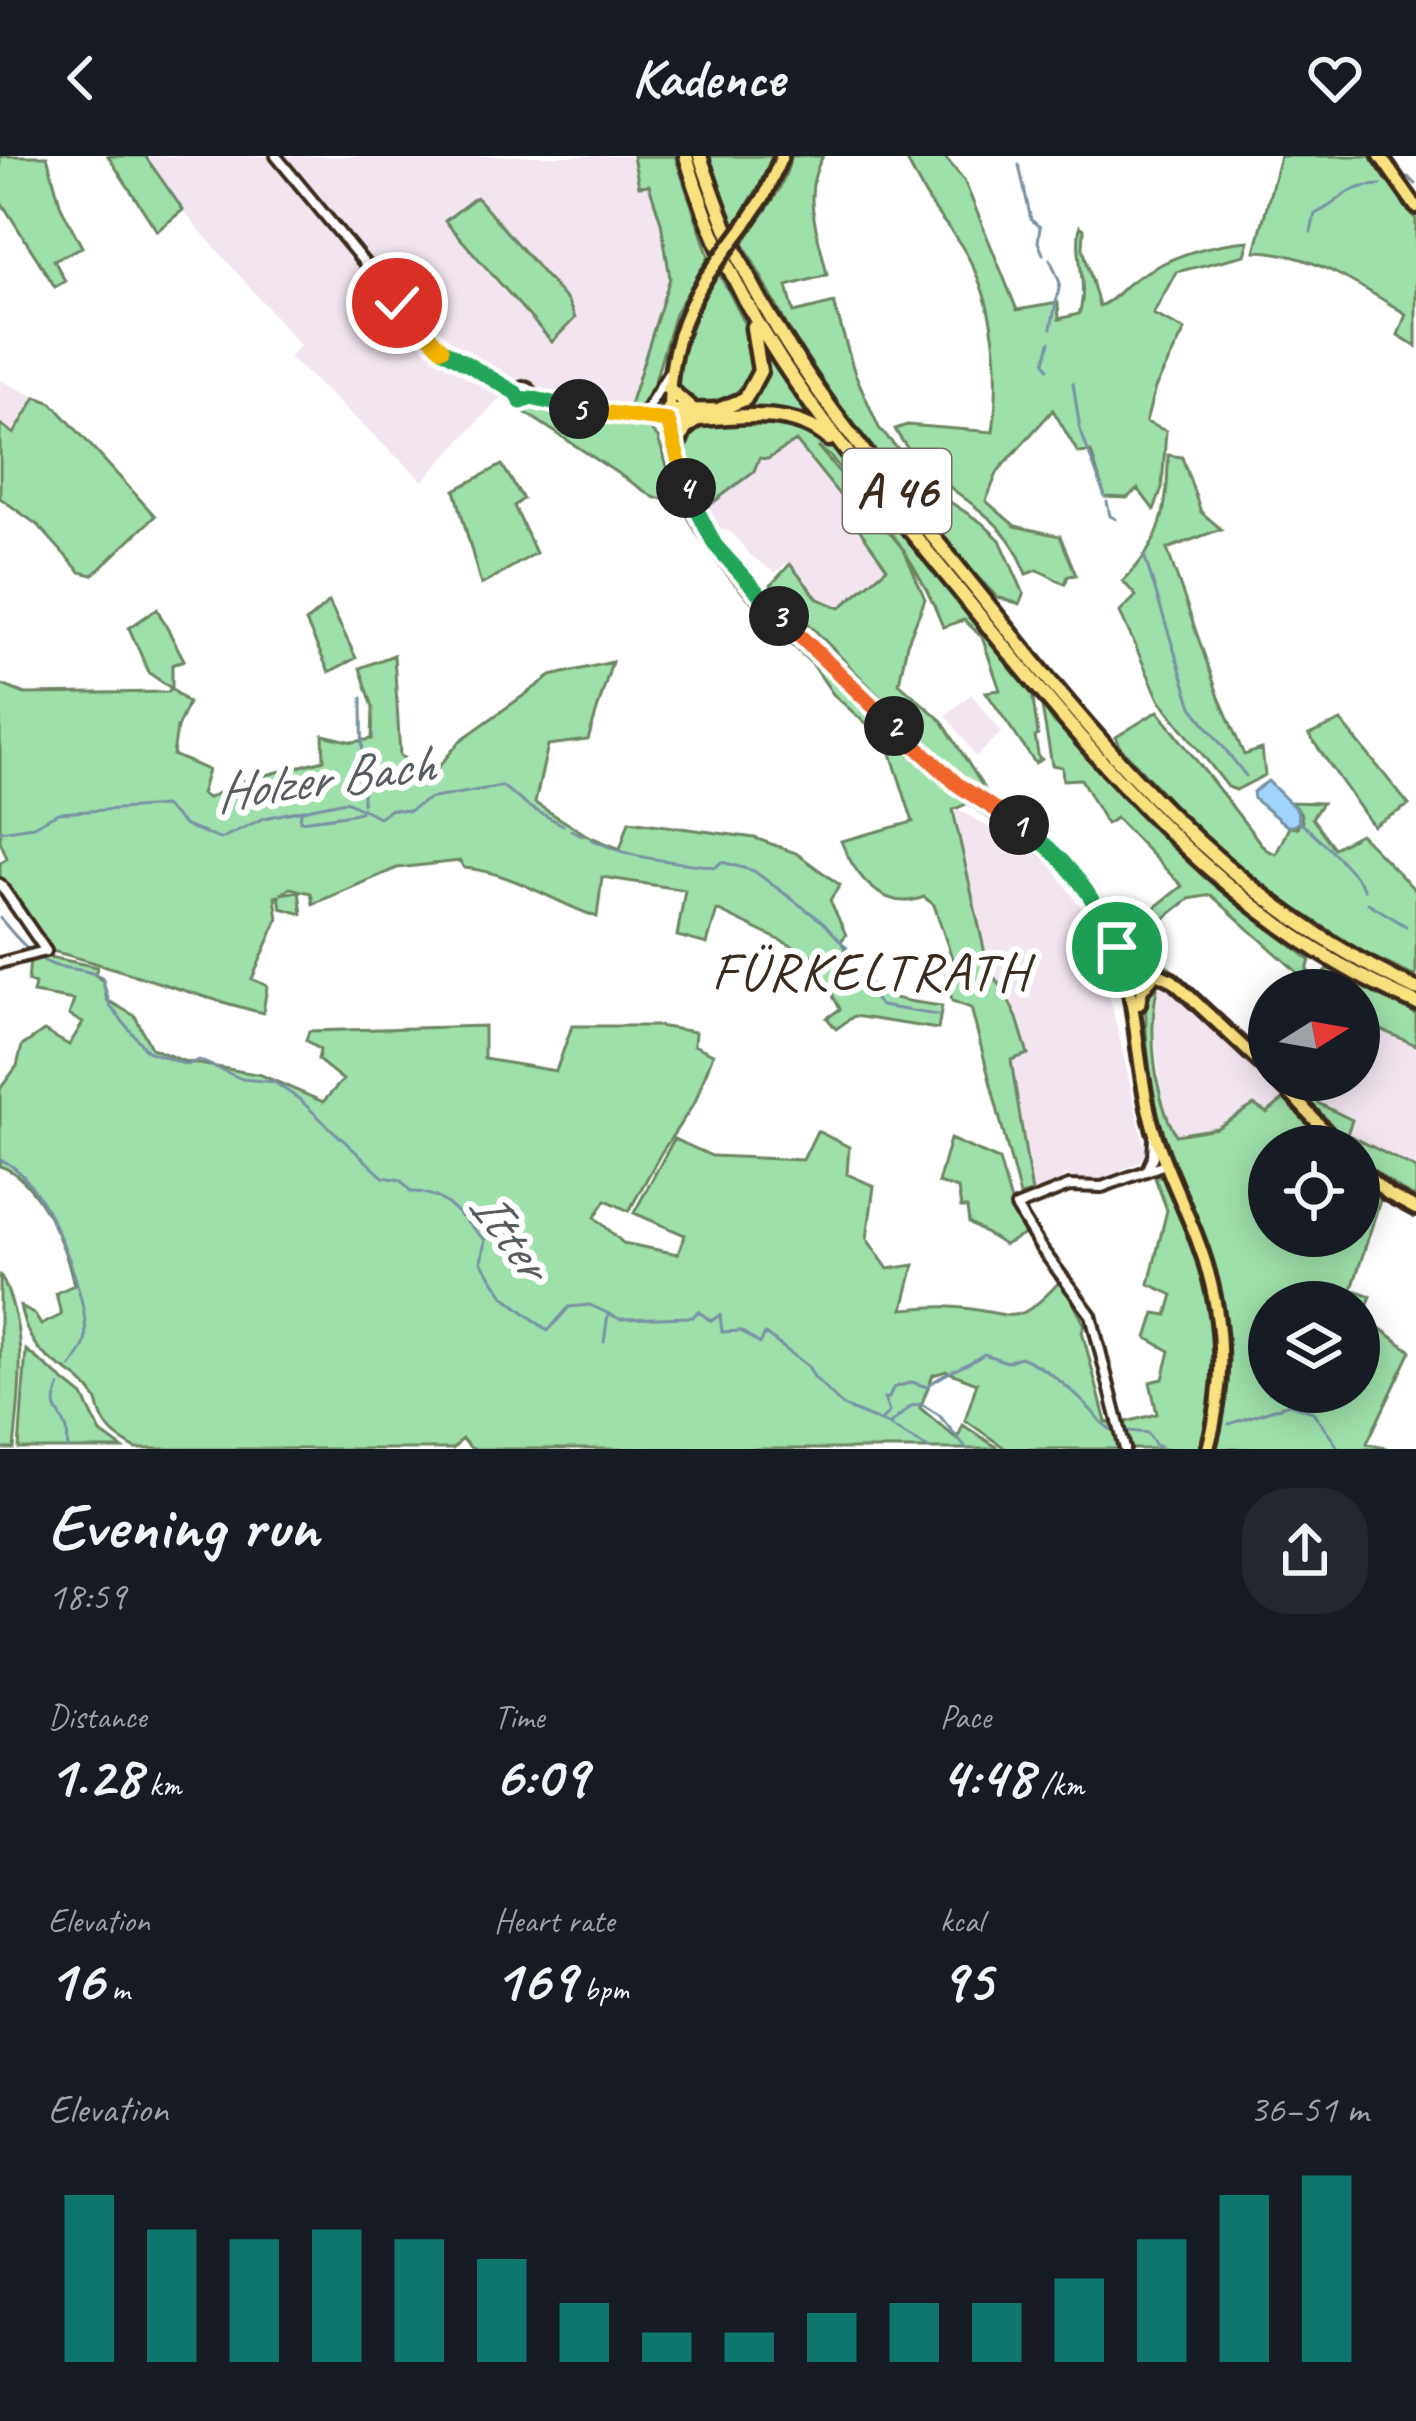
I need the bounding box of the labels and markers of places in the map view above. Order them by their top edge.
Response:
pin [346,252,448,354]
pin: 5 [549,379,609,439]
pin: 4 [656,458,716,518]
pin: 3 [749,586,809,646]
pin: 2 [864,696,924,756]
pin: 1 [989,795,1049,855]
pin [1066,896,1168,998]

